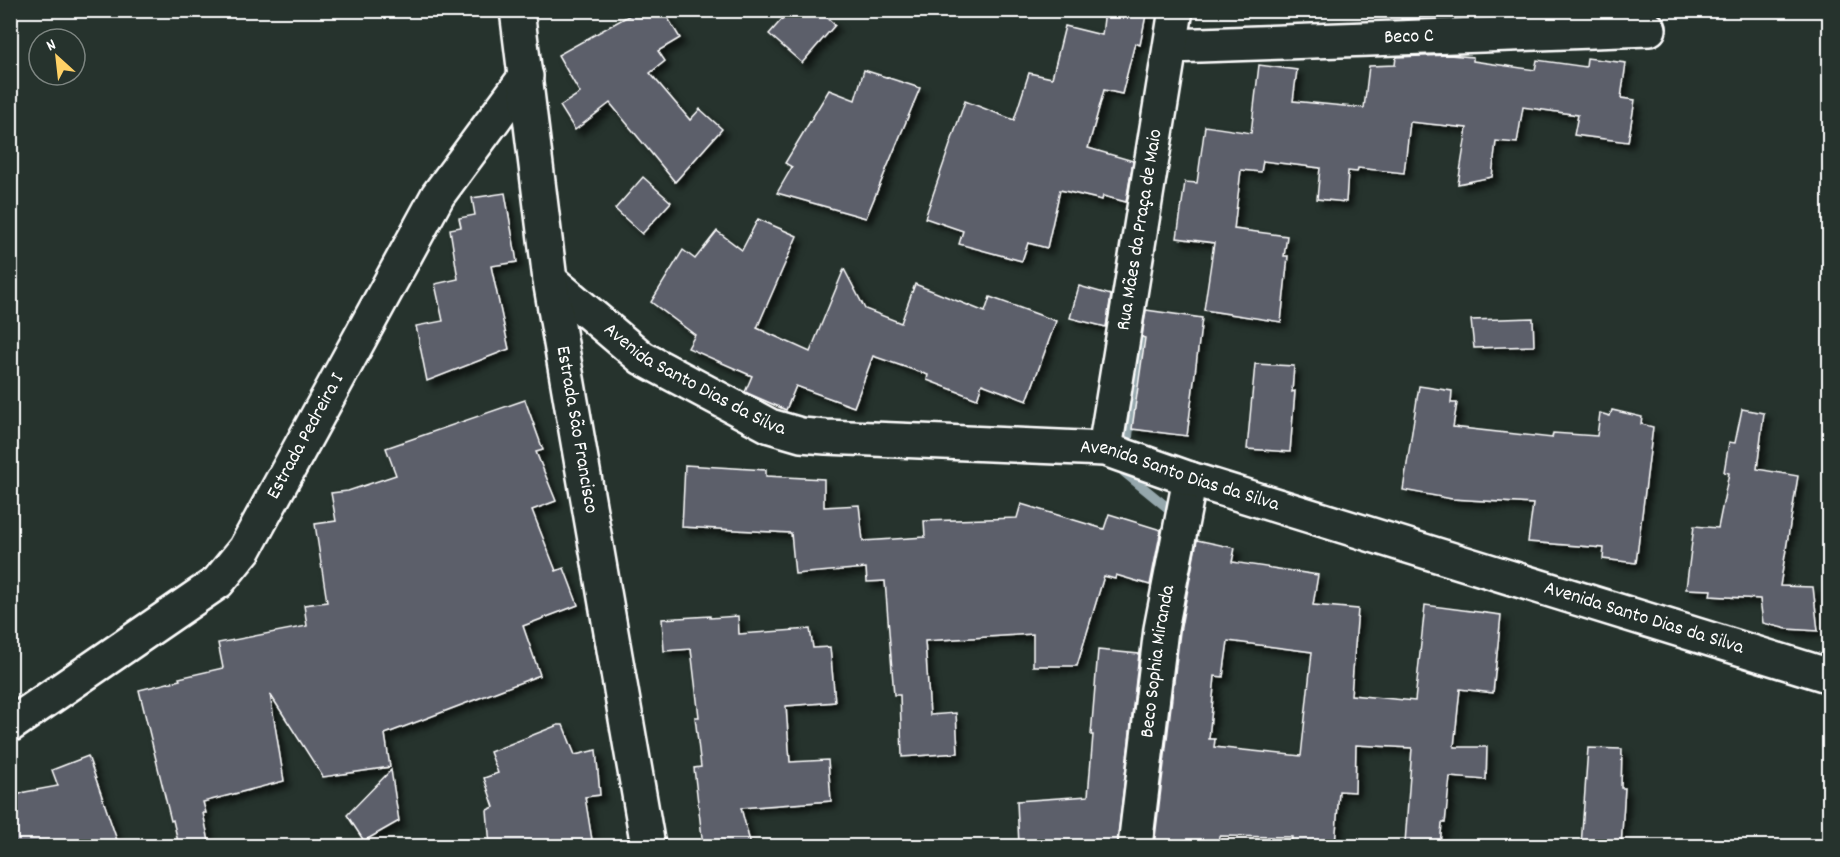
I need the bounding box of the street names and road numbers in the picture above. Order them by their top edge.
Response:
street label: Beco C [1384,23,1434,52]
street label: Rua Mães da Praça de Maio [1110,127,1171,333]
street label: Avenida Santo Dias da Silva [597,317,789,444]
street label: Estrada São Francisco [548,344,604,516]
street label: Estrada Pedreira I [260,369,352,505]
street label: Avenida Santo Dias da Silva [1079,434,1283,520]
street label: Avenida Santo Dias da Silva [1540,575,1748,663]
street label: Beco Sophia Miranda [1134,582,1183,739]

